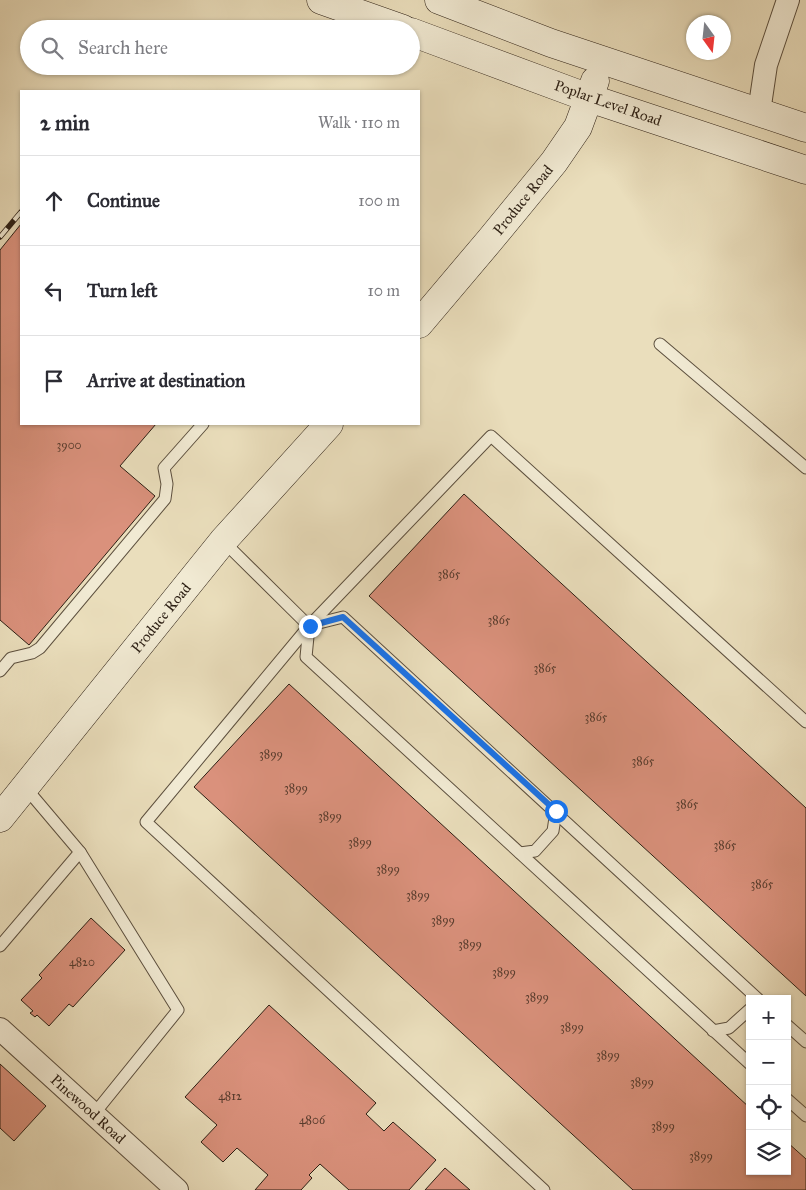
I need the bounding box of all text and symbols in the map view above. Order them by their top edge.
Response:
north arrow [686,15,731,60]
search box [20,20,420,75]
icon: search [38,34,66,62]
text: Search here [78,36,168,59]
street label: Poplar Level Road [552,76,664,130]
text: 2 min [40,110,90,136]
text: Walk · 110 m [318,113,400,132]
street label: Produce Road [489,161,557,239]
icon: ahead [40,187,68,215]
text: Continue [87,189,160,212]
text: 100 m [358,191,400,210]
icon: left [40,277,68,305]
text: Turn left [87,279,157,302]
text: 10 m [368,281,400,300]
icon: arrive [40,367,68,395]
text: Arrive at destination [87,369,245,392]
house number: 3900 [56,438,82,452]
house number: 3865 [438,567,461,581]
street label: Produce Road [127,579,195,657]
house number: 3865 [488,613,511,627]
route end [299,615,322,638]
house number: 3865 [534,661,557,675]
house number: 3865 [585,710,608,724]
house number: 3899 [259,747,283,761]
house number: 3865 [632,754,655,768]
house number: 3899 [284,781,308,795]
house number: 3865 [676,797,699,811]
route start [545,800,568,823]
house number: 3899 [318,809,342,823]
house number: 3899 [348,835,372,849]
house number: 3865 [714,838,737,852]
house number: 3899 [376,862,400,876]
house number: 3865 [751,877,774,891]
house number: 3899 [406,888,430,902]
house number: 3899 [431,913,455,927]
house number: 3899 [458,937,482,951]
house number: 4820 [69,955,95,969]
house number: 3899 [492,965,516,979]
house number: 3899 [525,990,549,1004]
map controls [746,995,791,1175]
button: + [746,995,791,1040]
house number: 3899 [560,1020,584,1034]
button: − [746,1040,791,1085]
house number: 3899 [596,1048,620,1062]
street label: Pinewood Road [47,1071,130,1148]
house number: 3899 [630,1075,654,1089]
button: locate [746,1085,791,1130]
house number: 4812 [218,1089,242,1103]
house number: 4806 [299,1113,326,1127]
house number: 3899 [651,1119,675,1133]
button: layers [746,1130,791,1175]
house number: 3899 [689,1149,713,1163]

